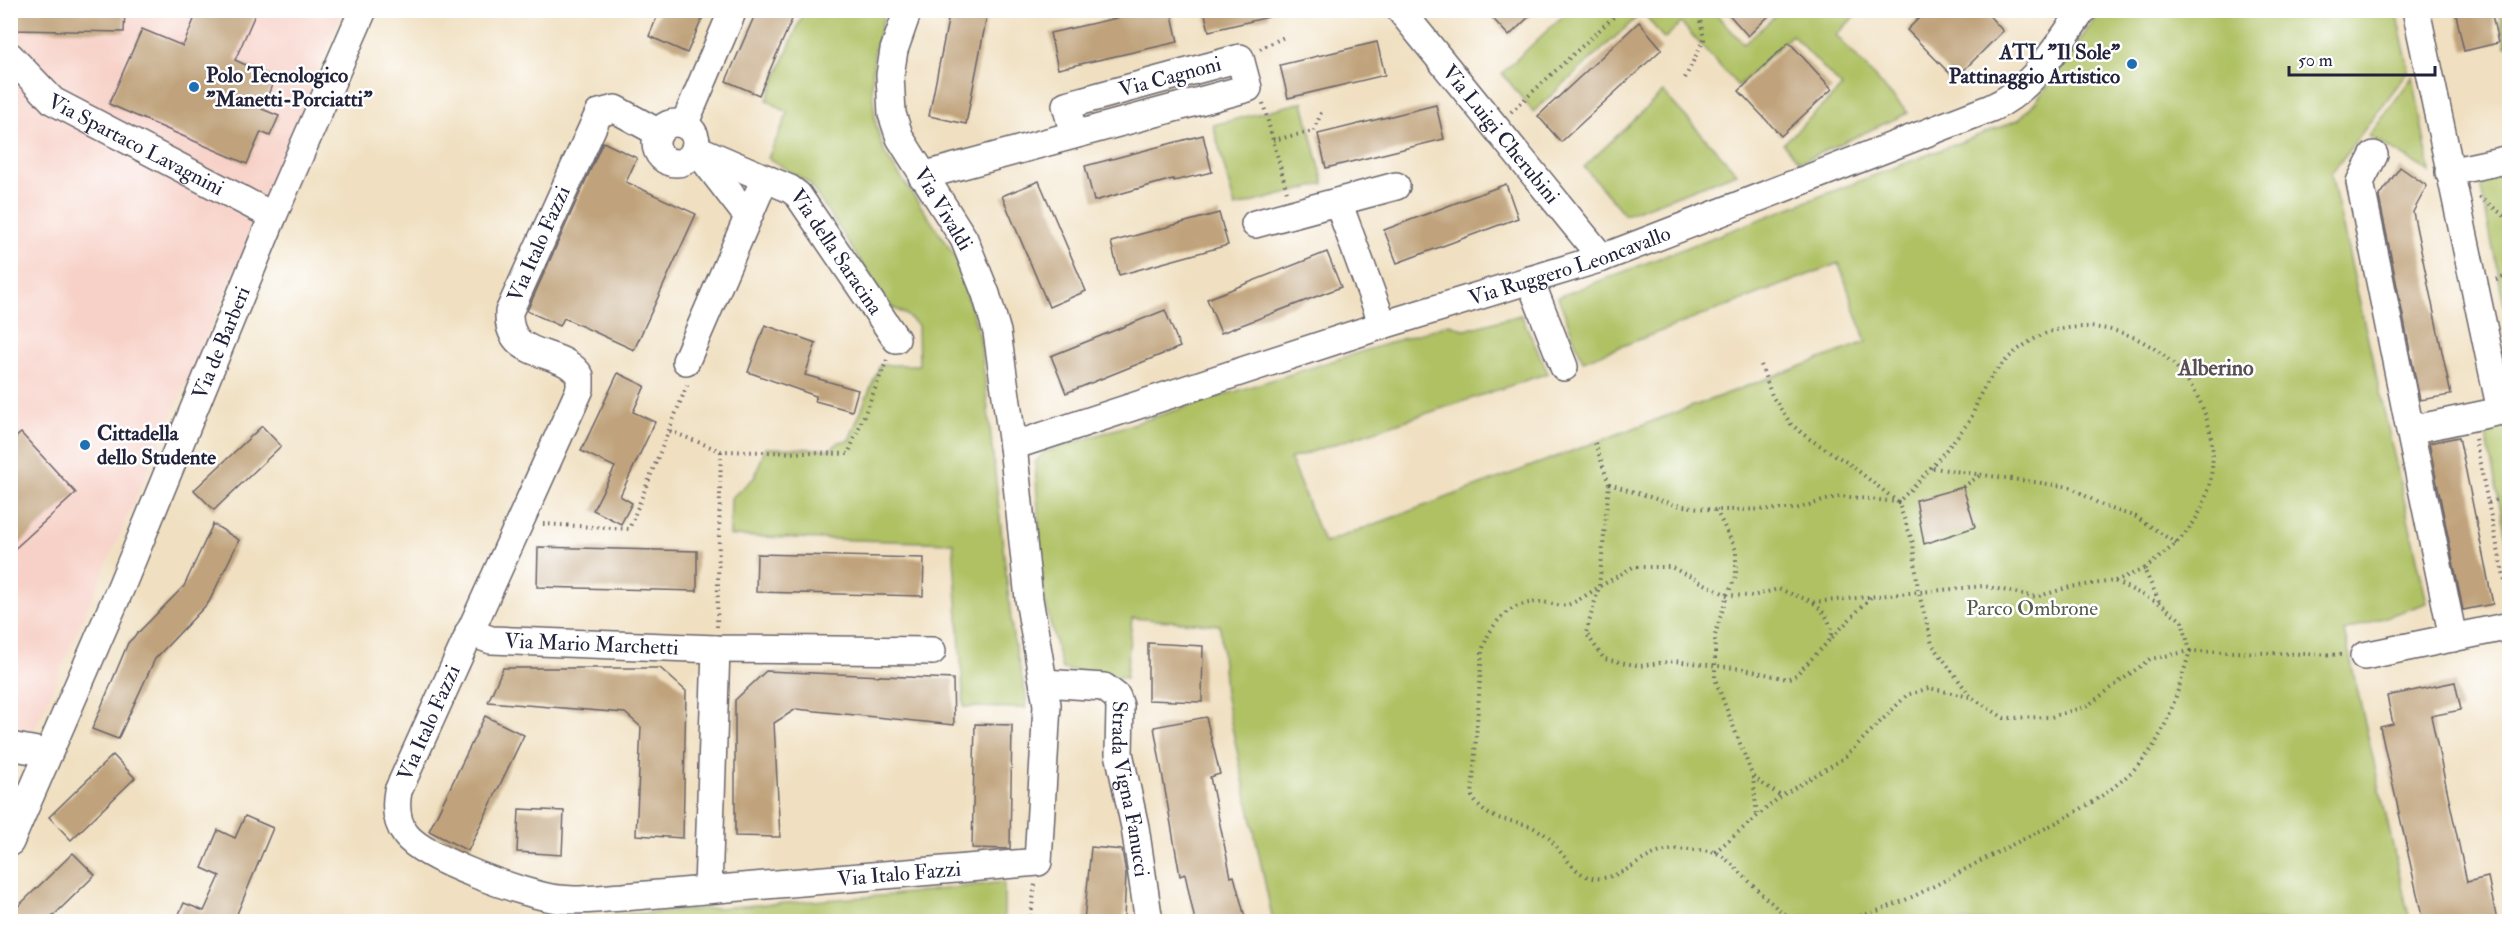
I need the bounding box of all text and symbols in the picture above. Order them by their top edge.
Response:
place label: ATL "Il Sole" Pattinaggio Artistico [1949,39,2121,90]
scale bar [2289,39,2434,77]
text: 50 m [2298,49,2333,72]
street label: Via Cagnoni [1116,50,1225,104]
marker: ATL "Il Sole" Pattinaggio Artistico [2125,57,2139,71]
street label: Via Luigi Cherubini [1436,59,1566,209]
place label: Polo Tecnologico "Manetti-Porciatti" [206,62,373,113]
marker: Polo Tecnologico "Manetti-Porciatti" [187,80,201,94]
street label: Via Spartaco Lavagnini [43,87,229,202]
street label: Via Vivaldi [908,162,979,256]
street label: Via Italo Fazzi [501,181,577,306]
street label: Via della Saracina [784,183,889,320]
street label: Via Ruggero Leoncavallo [1465,219,1674,312]
street label: Via de Barberi [186,282,256,403]
district label: Alberino [2177,354,2254,382]
place label: Cittadella dello Studente [97,420,216,471]
marker: Cittadella dello Studente [78,438,92,452]
park label: Parco Ombrone [1966,595,2098,622]
street label: Via Mario Marchetti [504,627,680,661]
street label: Via Italo Fazzi [391,660,467,785]
street label: Strada Vigna Fanucci [1105,701,1156,879]
street label: Via Italo Fazzi [836,855,963,892]

